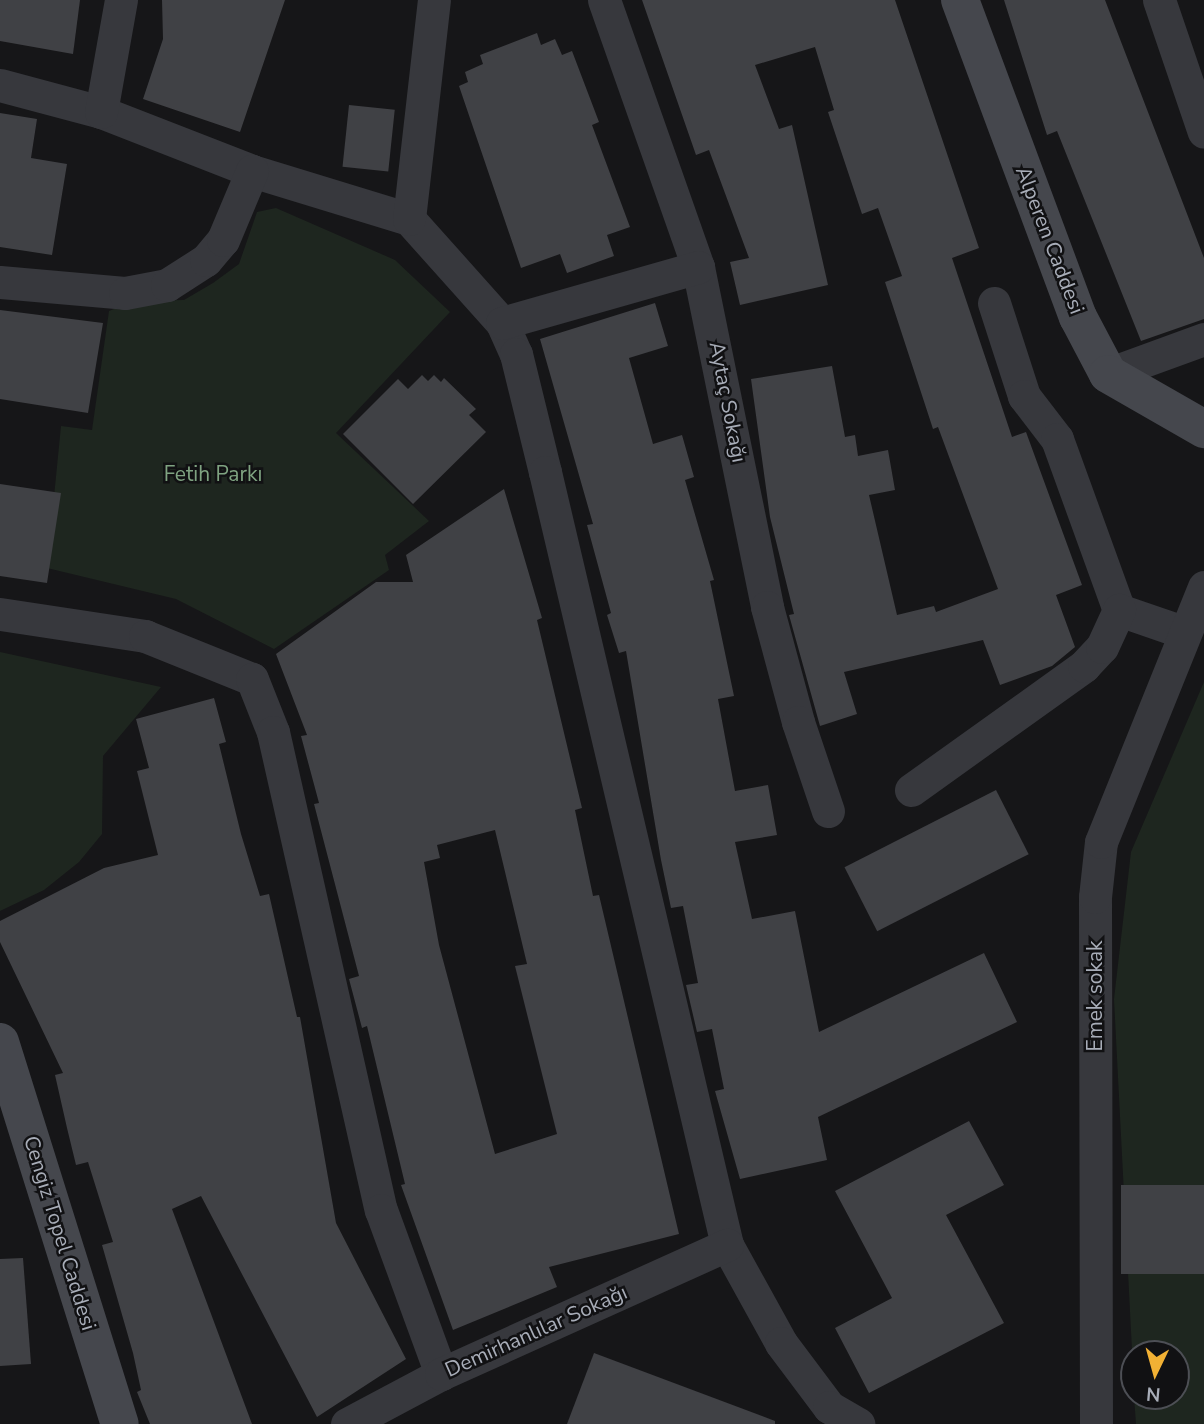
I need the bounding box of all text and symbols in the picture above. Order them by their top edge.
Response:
street label: Alperen Caddesi [1010,162,1090,318]
street label: Aytaç Sokağı [704,339,752,465]
park label: Fetih Parkı [164,461,262,487]
street label: Emek sokak [1082,940,1108,1052]
street label: Cengiz Topel Caddesi [18,1133,102,1333]
street label: Demirhanlılar Sokağı [441,1279,631,1383]
north arrow [1120,1340,1190,1410]
text: N [1145,1380,1162,1407]

